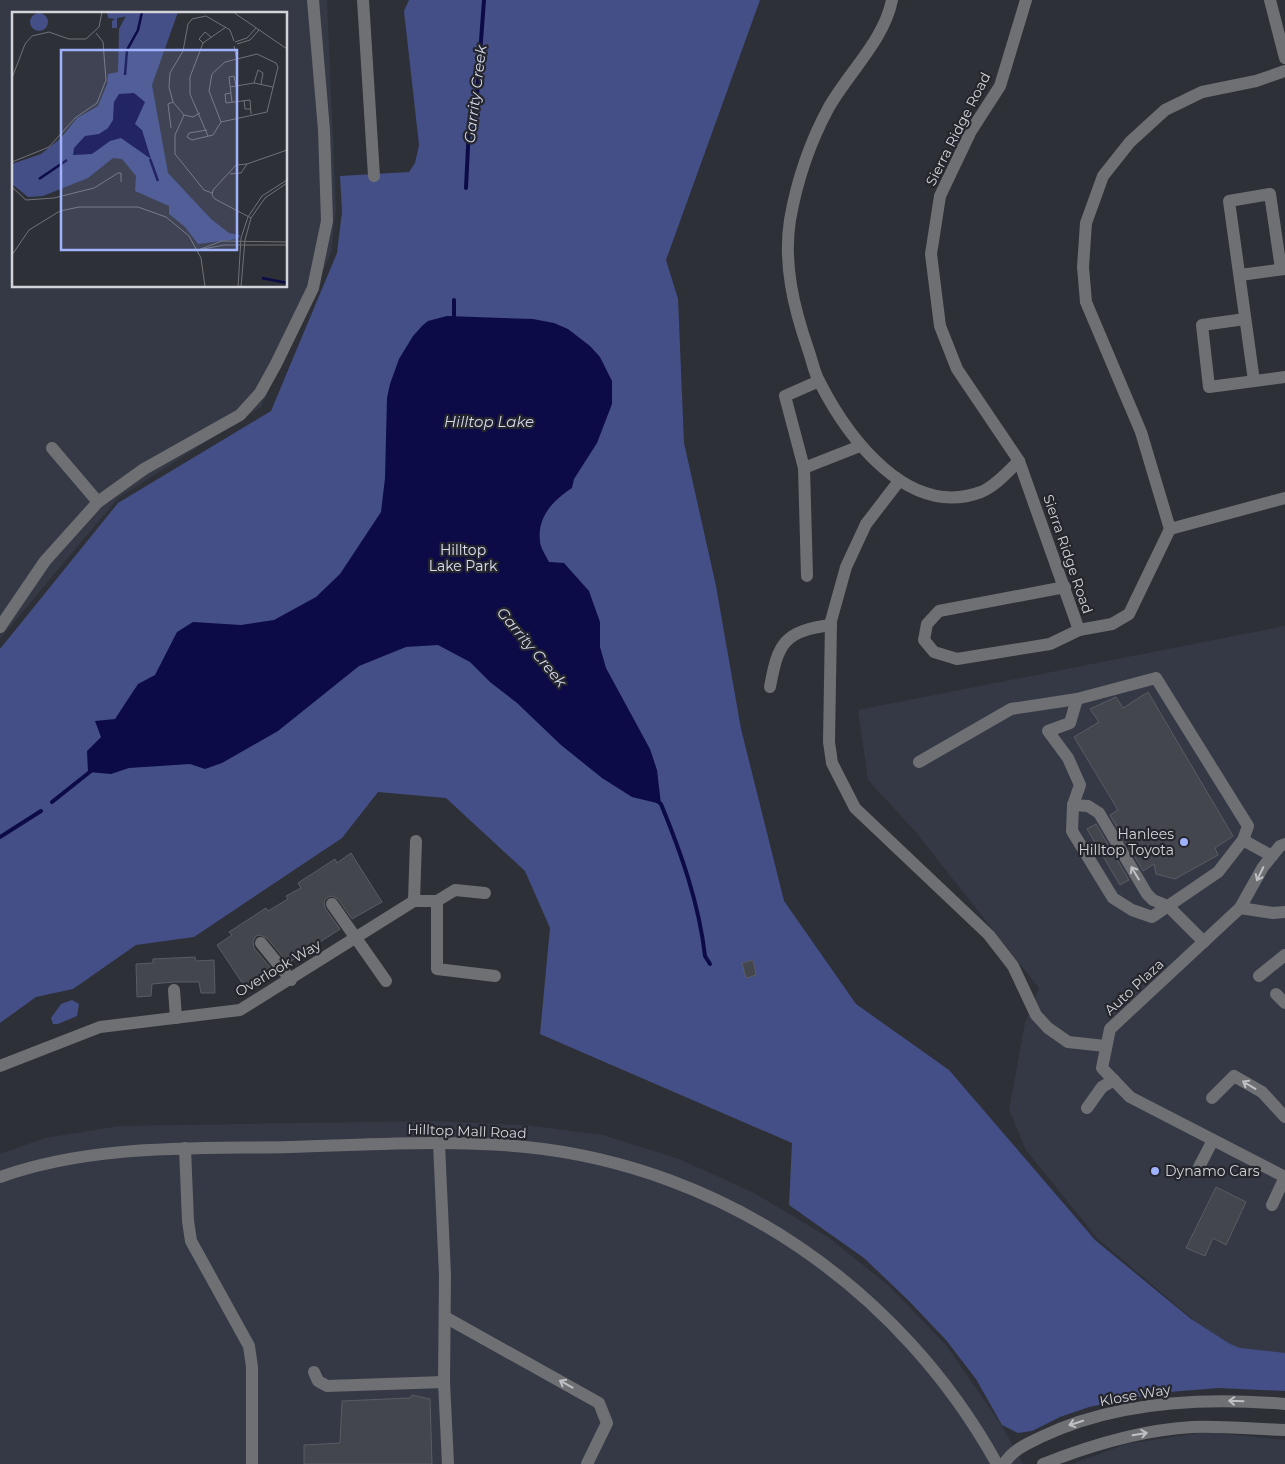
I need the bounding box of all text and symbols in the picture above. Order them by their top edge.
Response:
inset map [12,12,288,288]
water label: Garrity Creek [460,43,491,144]
street label: Sierra Ridge Road [922,69,994,189]
water label: Hilltop Lake [444,412,534,431]
street label: Sierra Ridge Road [1039,492,1097,616]
park label: Hilltop Lake Park [429,541,498,575]
water label: Garrity Creek [493,603,572,692]
place label: Hanlees Hilltop Toyota [1078,825,1174,859]
marker: Hanlees Hilltop Toyota [1178,836,1190,848]
one-way arrow [1255,866,1265,881]
one-way arrow [1129,867,1139,881]
street label: Overlook Way [232,935,324,1001]
street label: Auto Plaza [1101,955,1167,1019]
one-way arrow [1242,1079,1257,1089]
street label: Hilltop Mall Road [407,1120,527,1142]
place label: Dynamo Cars [1165,1162,1260,1180]
marker: Dynamo Cars [1149,1165,1161,1177]
one-way arrow [559,1379,573,1389]
street label: Klose Way [1098,1380,1172,1410]
one-way arrow [1229,1396,1245,1406]
one-way arrow [1069,1419,1085,1429]
one-way arrow [1131,1429,1147,1438]

